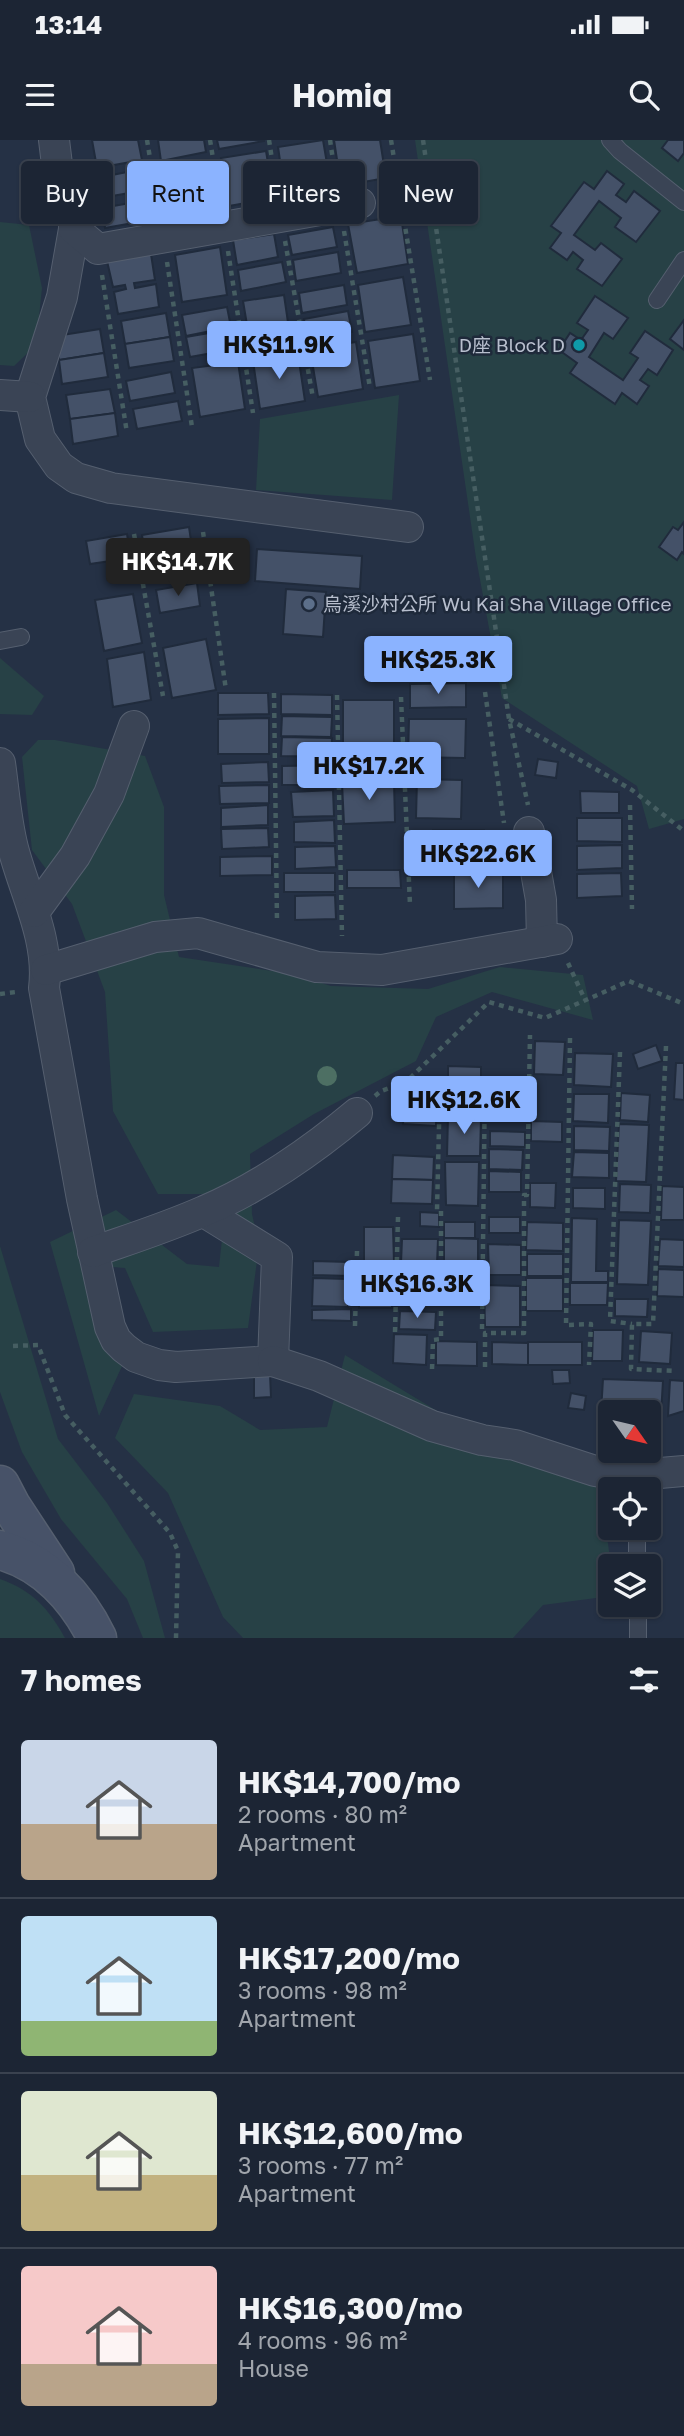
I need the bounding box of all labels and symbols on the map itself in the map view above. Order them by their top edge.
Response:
pin: HK$11.9K [207,322,351,381]
place label: D座 Block D [459,333,565,356]
marker: D座 Block D [571,337,587,353]
pin: HK$14.7K [106,538,250,598]
place label: 烏溪沙村公所 Wu Kai Sha Village Office [323,592,671,615]
marker: 烏溪沙村公所 Wu Kai Sha Village Office [301,596,317,612]
pin: HK$25.3K [366,636,510,696]
pin: HK$17.2K [297,742,441,802]
pin: HK$22.6K [406,830,550,890]
pin: HK$12.6K [392,1076,536,1136]
pin: HK$16.3K [345,1260,489,1320]
north arrow [598,1400,662,1463]

